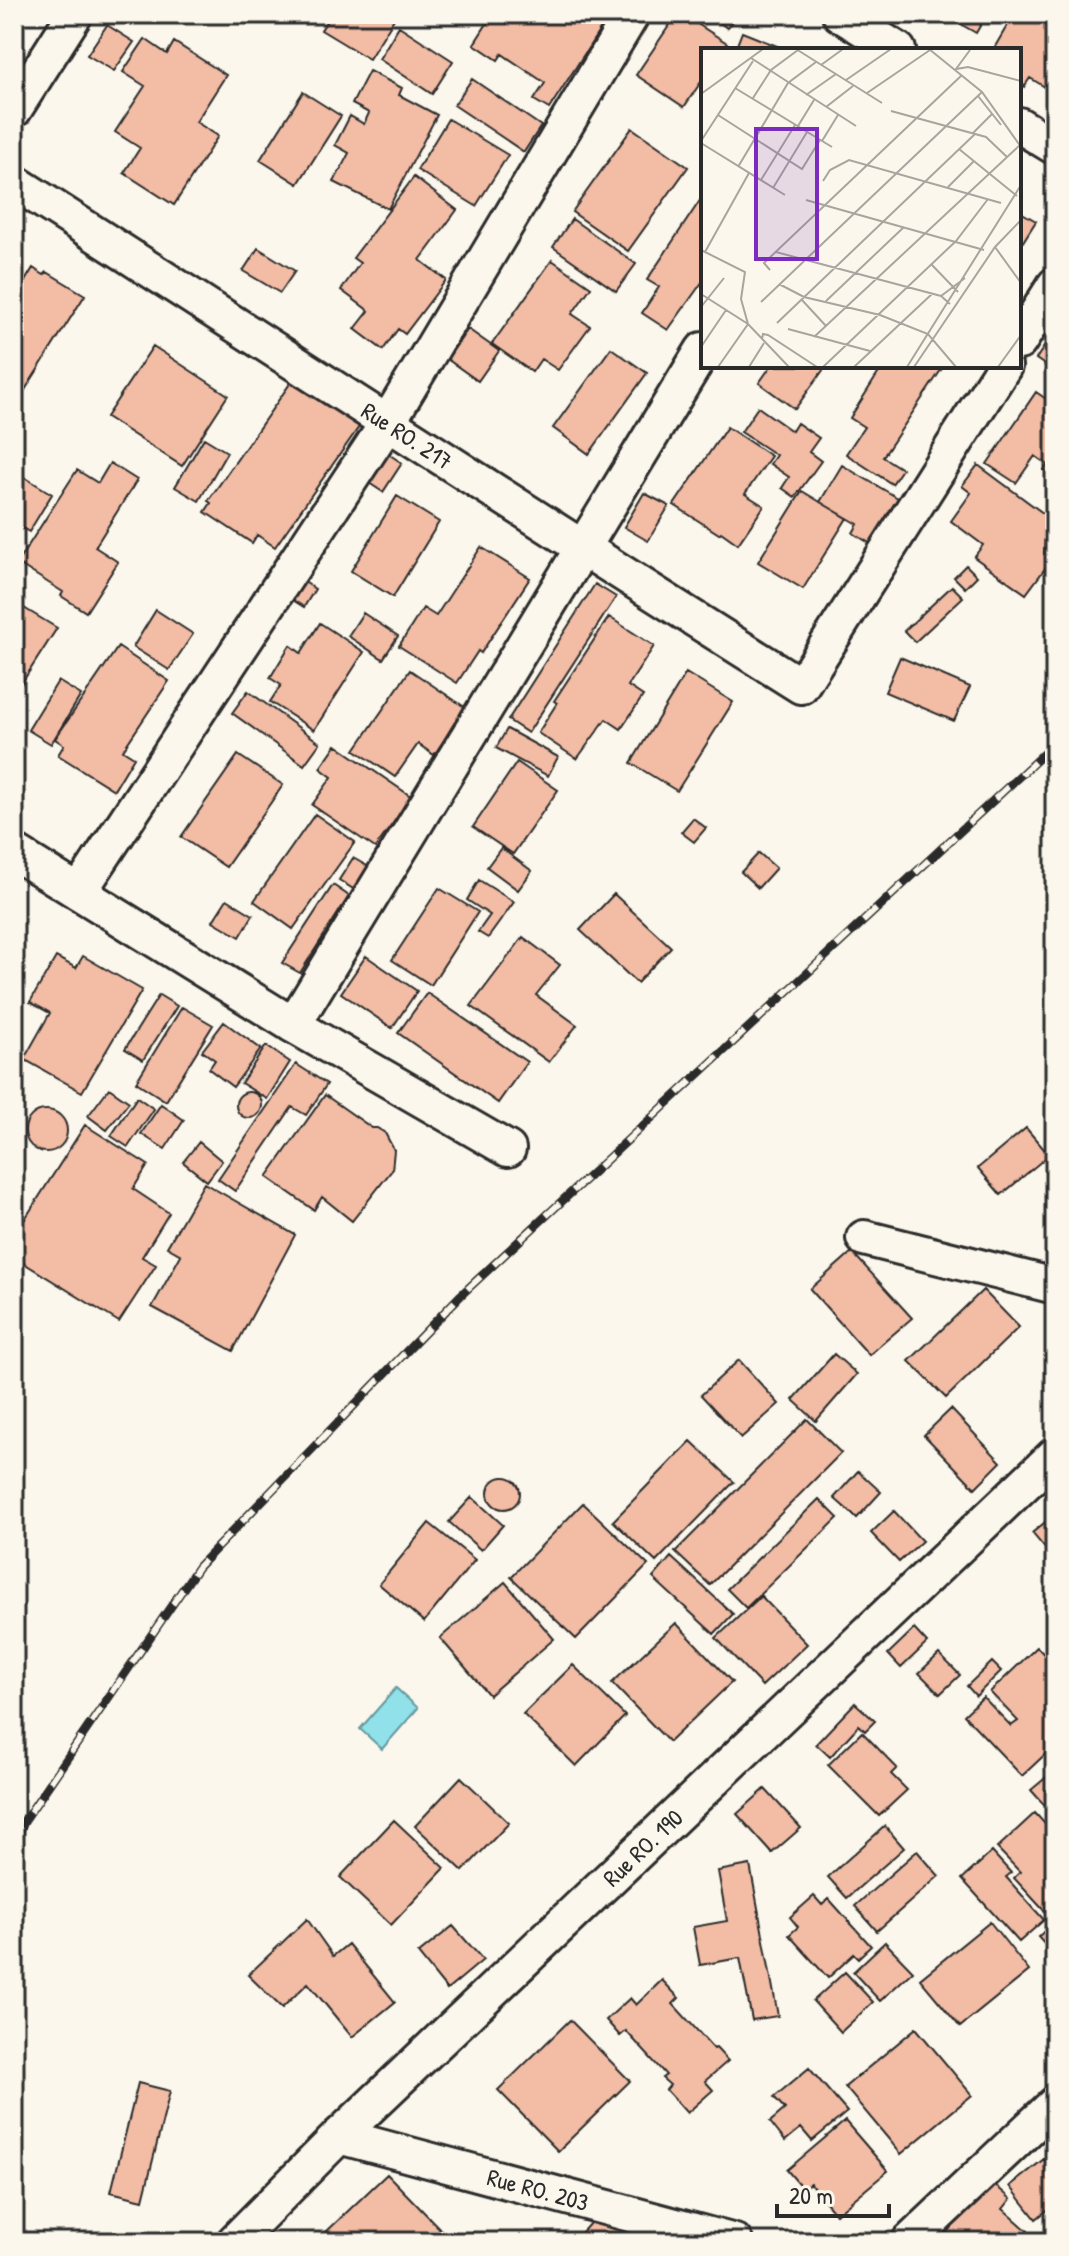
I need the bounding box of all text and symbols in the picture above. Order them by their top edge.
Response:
inset map [701,48,1021,368]
street label: Rue RO. 217 [356,394,459,477]
street label: Rue RO. 190 [596,1802,689,1893]
street label: Rue RO. 203 [484,2160,592,2218]
scale bar [777,2168,889,2218]
text: 20 m [789,2179,833,2211]

